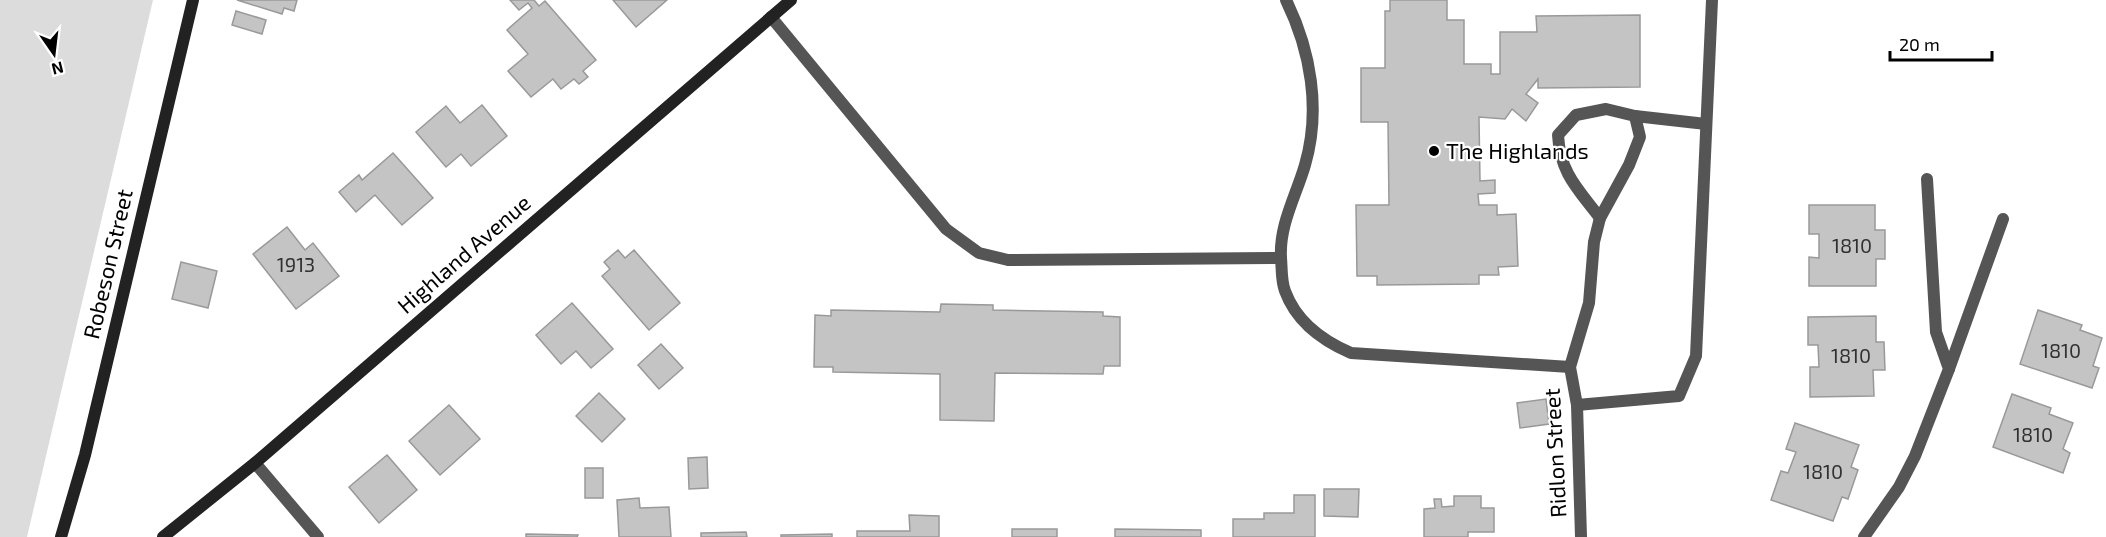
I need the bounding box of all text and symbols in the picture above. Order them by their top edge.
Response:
north arrow [24,24,84,84]
scale bar [1890,24,1992,62]
text: 20 m [1899,33,1940,55]
text: N [50,58,66,80]
place label: The Highlands [1446,137,1589,163]
marker: The Highlands [1427,144,1441,158]
street label: Robeson Street [77,186,137,341]
street label: Highland Avenue [392,189,535,318]
house number: 1810 [1832,233,1872,257]
house number: 1913 [277,252,315,276]
house number: 1810 [2041,338,2081,362]
house number: 1810 [1831,343,1871,367]
street label: Ridlon Street [1538,388,1570,518]
house number: 1810 [2013,422,2053,446]
house number: 1810 [1803,459,1843,483]

